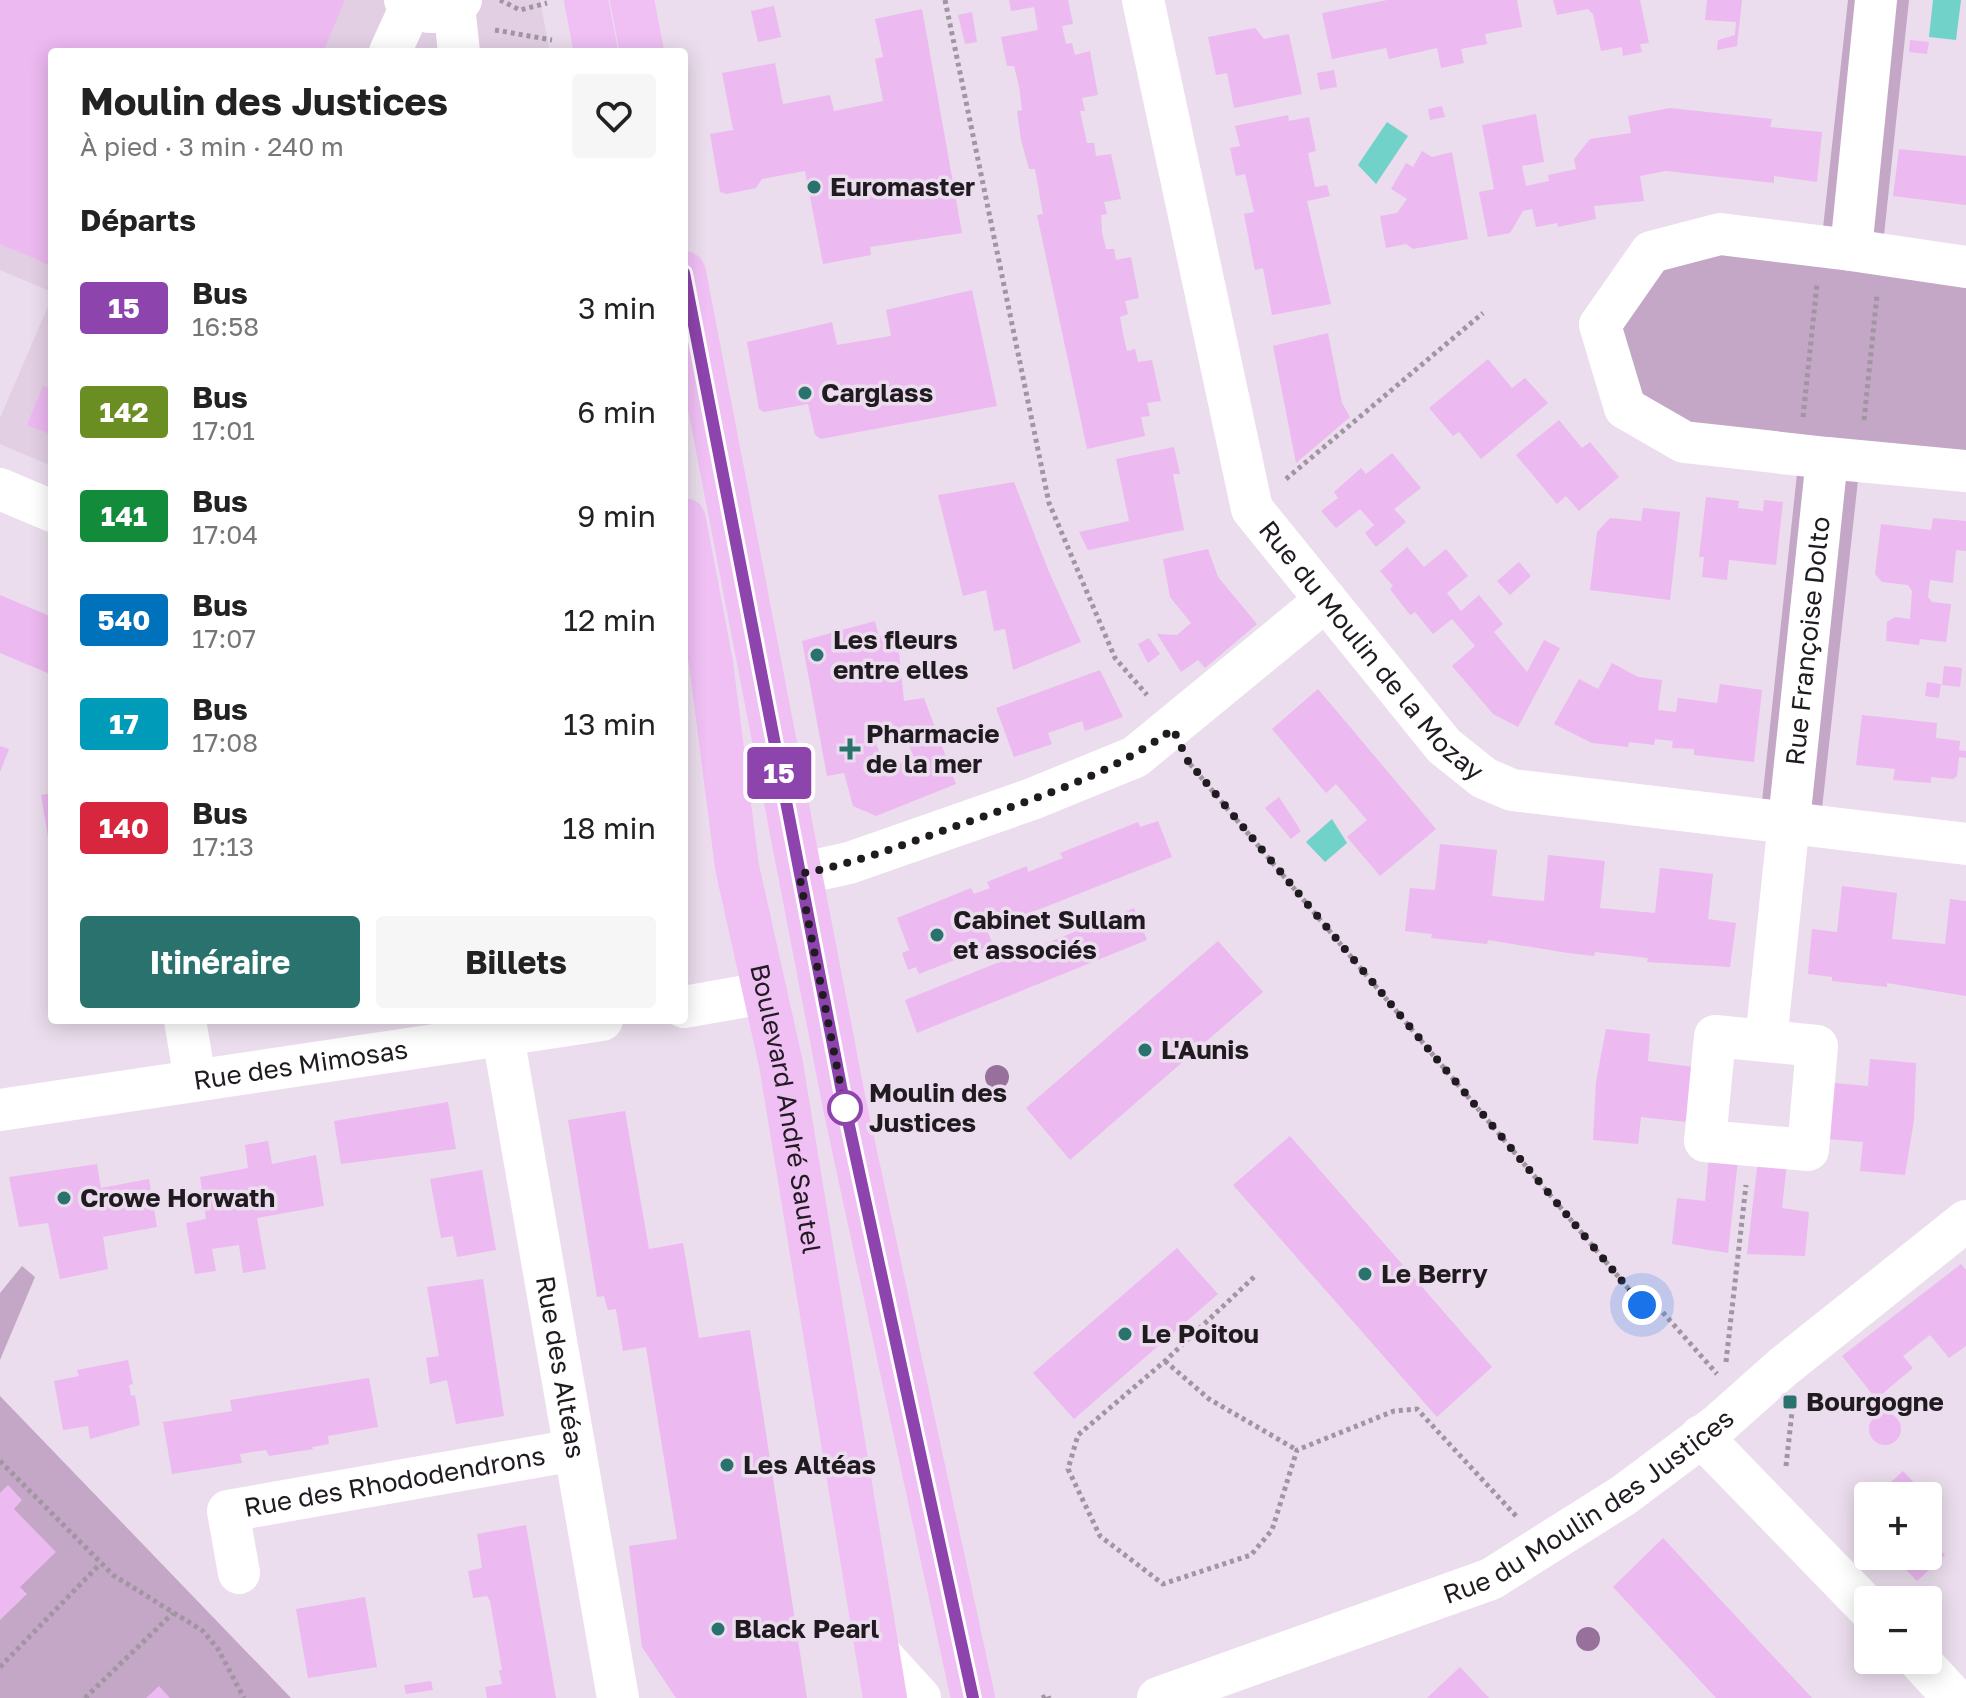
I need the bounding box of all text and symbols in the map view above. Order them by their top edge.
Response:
button: heart [572,74,656,158]
text: Moulin des Justices [80,78,448,123]
text: À pied · 3 min · 240 m [80,131,344,162]
place label: Euromaster [830,171,975,202]
marker: Euromaster [805,178,823,196]
text: Départs [80,202,196,238]
text: Bus [192,275,248,311]
text: 3 min [578,290,656,326]
text: 15 [108,291,140,324]
text: 16:58 [192,311,259,342]
place label: Carglass [821,377,933,408]
text: Bus [192,379,248,415]
marker: Carglass [796,384,814,402]
text: 6 min [577,394,656,430]
text: 142 [99,395,149,428]
text: 17:01 [192,415,255,446]
text: Bus [192,483,248,519]
text: 9 min [577,498,656,534]
text: 141 [101,499,147,532]
street label: Rue du Moulin de la Mozay [1253,514,1490,787]
street label: Rue Françoise Dolto [1779,515,1836,767]
text: 17:04 [192,519,258,550]
text: Bus [192,587,248,623]
text: 12 min [564,602,656,638]
text: 540 [98,603,150,636]
text: 17:07 [192,623,256,654]
place label: Les fleurs entre elles [833,624,969,685]
marker: Les fleurs entre elles [808,646,826,664]
text: Bus [192,691,248,727]
text: 13 min [563,706,656,742]
text: 17 [109,707,139,740]
place label: Pharmacie de la mer [866,718,1000,779]
text: 17:08 [192,727,258,758]
marker: Pharmacie de la mer [841,740,859,758]
line badge: 15 [743,747,815,799]
text: 15 [763,756,795,789]
text: Bus [192,795,248,831]
text: 18 min [563,810,656,846]
text: 140 [99,811,149,844]
text: 17:13 [192,831,254,862]
place label: Cabinet Sullam et associés [953,904,1146,965]
button: Itinéraire [80,916,360,1008]
button: Billets [376,916,656,1008]
marker: Cabinet Sullam et associés [928,926,946,944]
street label: Boulevard André Sautel [744,961,828,1256]
street label: Rue des Mimosas [191,1033,410,1096]
place label: L'Aunis [1161,1034,1249,1065]
marker: L'Aunis [1136,1041,1154,1059]
place label: Moulin des Justices [869,1077,1007,1138]
marker: Moulin des Justices [828,1091,862,1125]
place label: Crowe Horwath [80,1182,275,1213]
marker: Crowe Horwath [55,1189,73,1207]
place label: Le Berry [1381,1258,1488,1289]
marker: Le Berry [1356,1265,1374,1283]
street label: Rue des Altéas [530,1273,592,1461]
your location [1622,1285,1662,1325]
place label: Le Poitou [1141,1318,1259,1349]
marker: Le Poitou [1116,1325,1134,1343]
place label: Bourgogne [1806,1386,1944,1417]
marker: Bourgogne [1781,1393,1799,1411]
street label: Rue du Moulin des Justices [1439,1402,1740,1610]
street label: Rue des Rhododendrons [241,1440,547,1523]
place label: Les Altéas [743,1449,876,1480]
marker: Les Altéas [718,1456,736,1474]
map controls [1854,1482,1942,1674]
button: + [1854,1482,1942,1570]
button: − [1854,1586,1942,1674]
place label: Black Pearl [734,1613,879,1644]
marker: Black Pearl [709,1620,727,1638]

